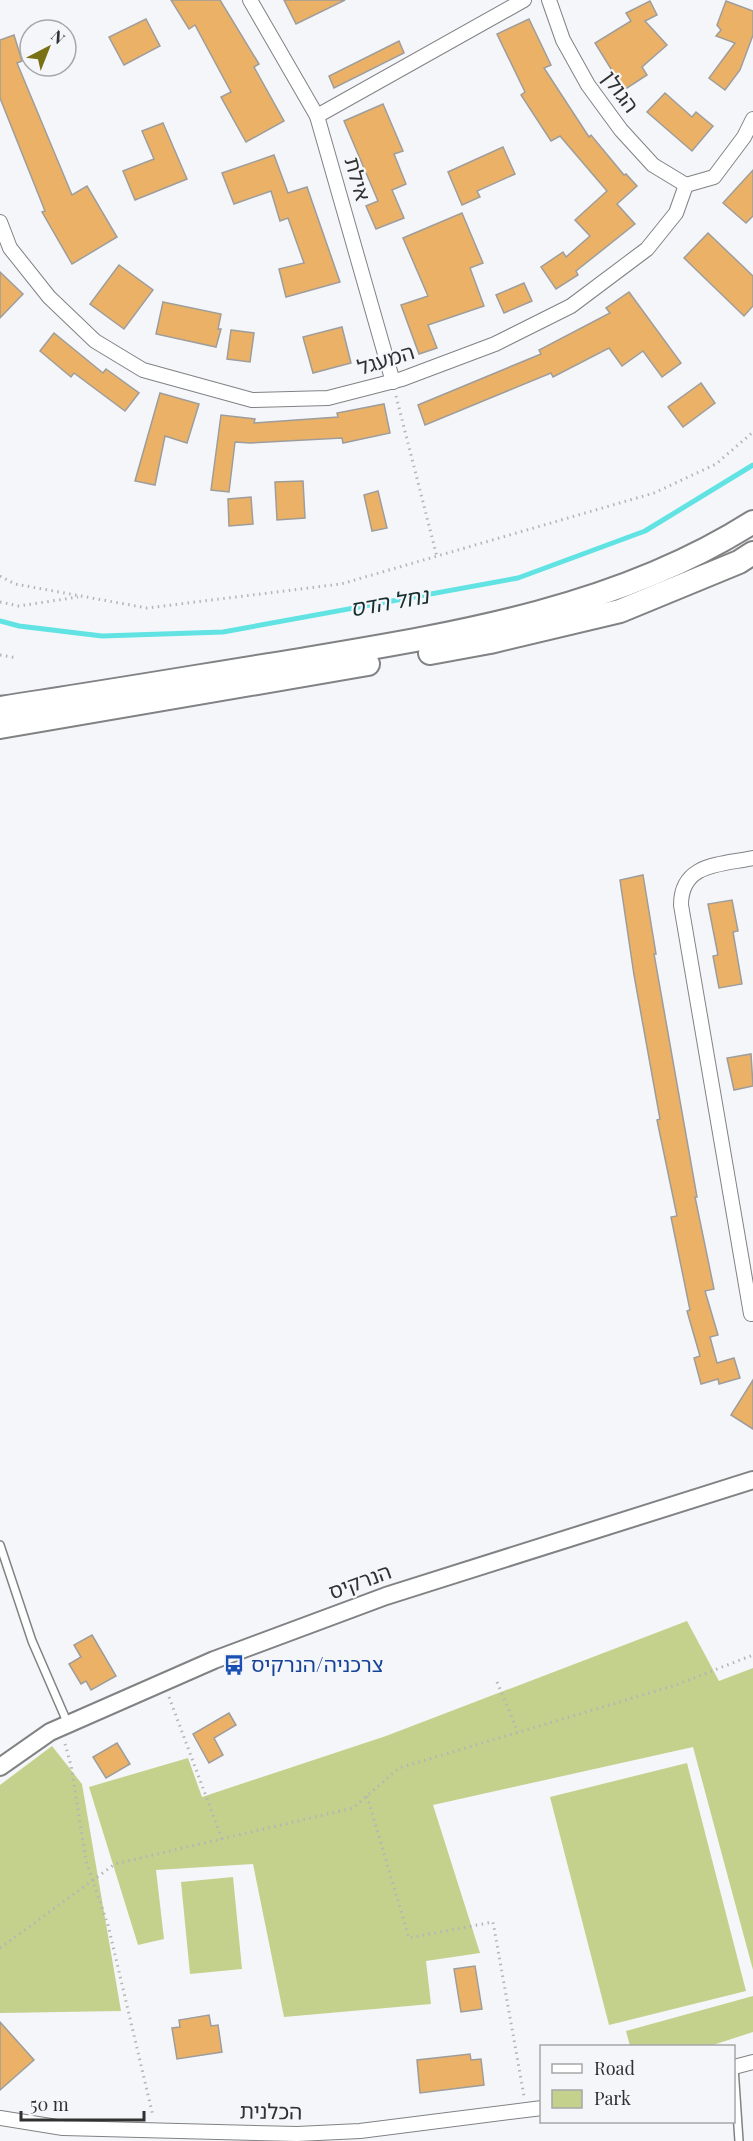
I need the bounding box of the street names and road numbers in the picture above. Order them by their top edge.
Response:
street label: הגולן [597,64,646,117]
street label: אילת [339,153,378,204]
street label: המעגל [354,336,417,380]
street label: הנרקיס [324,1556,395,1604]
street label: הכלנית [239,2095,303,2125]

